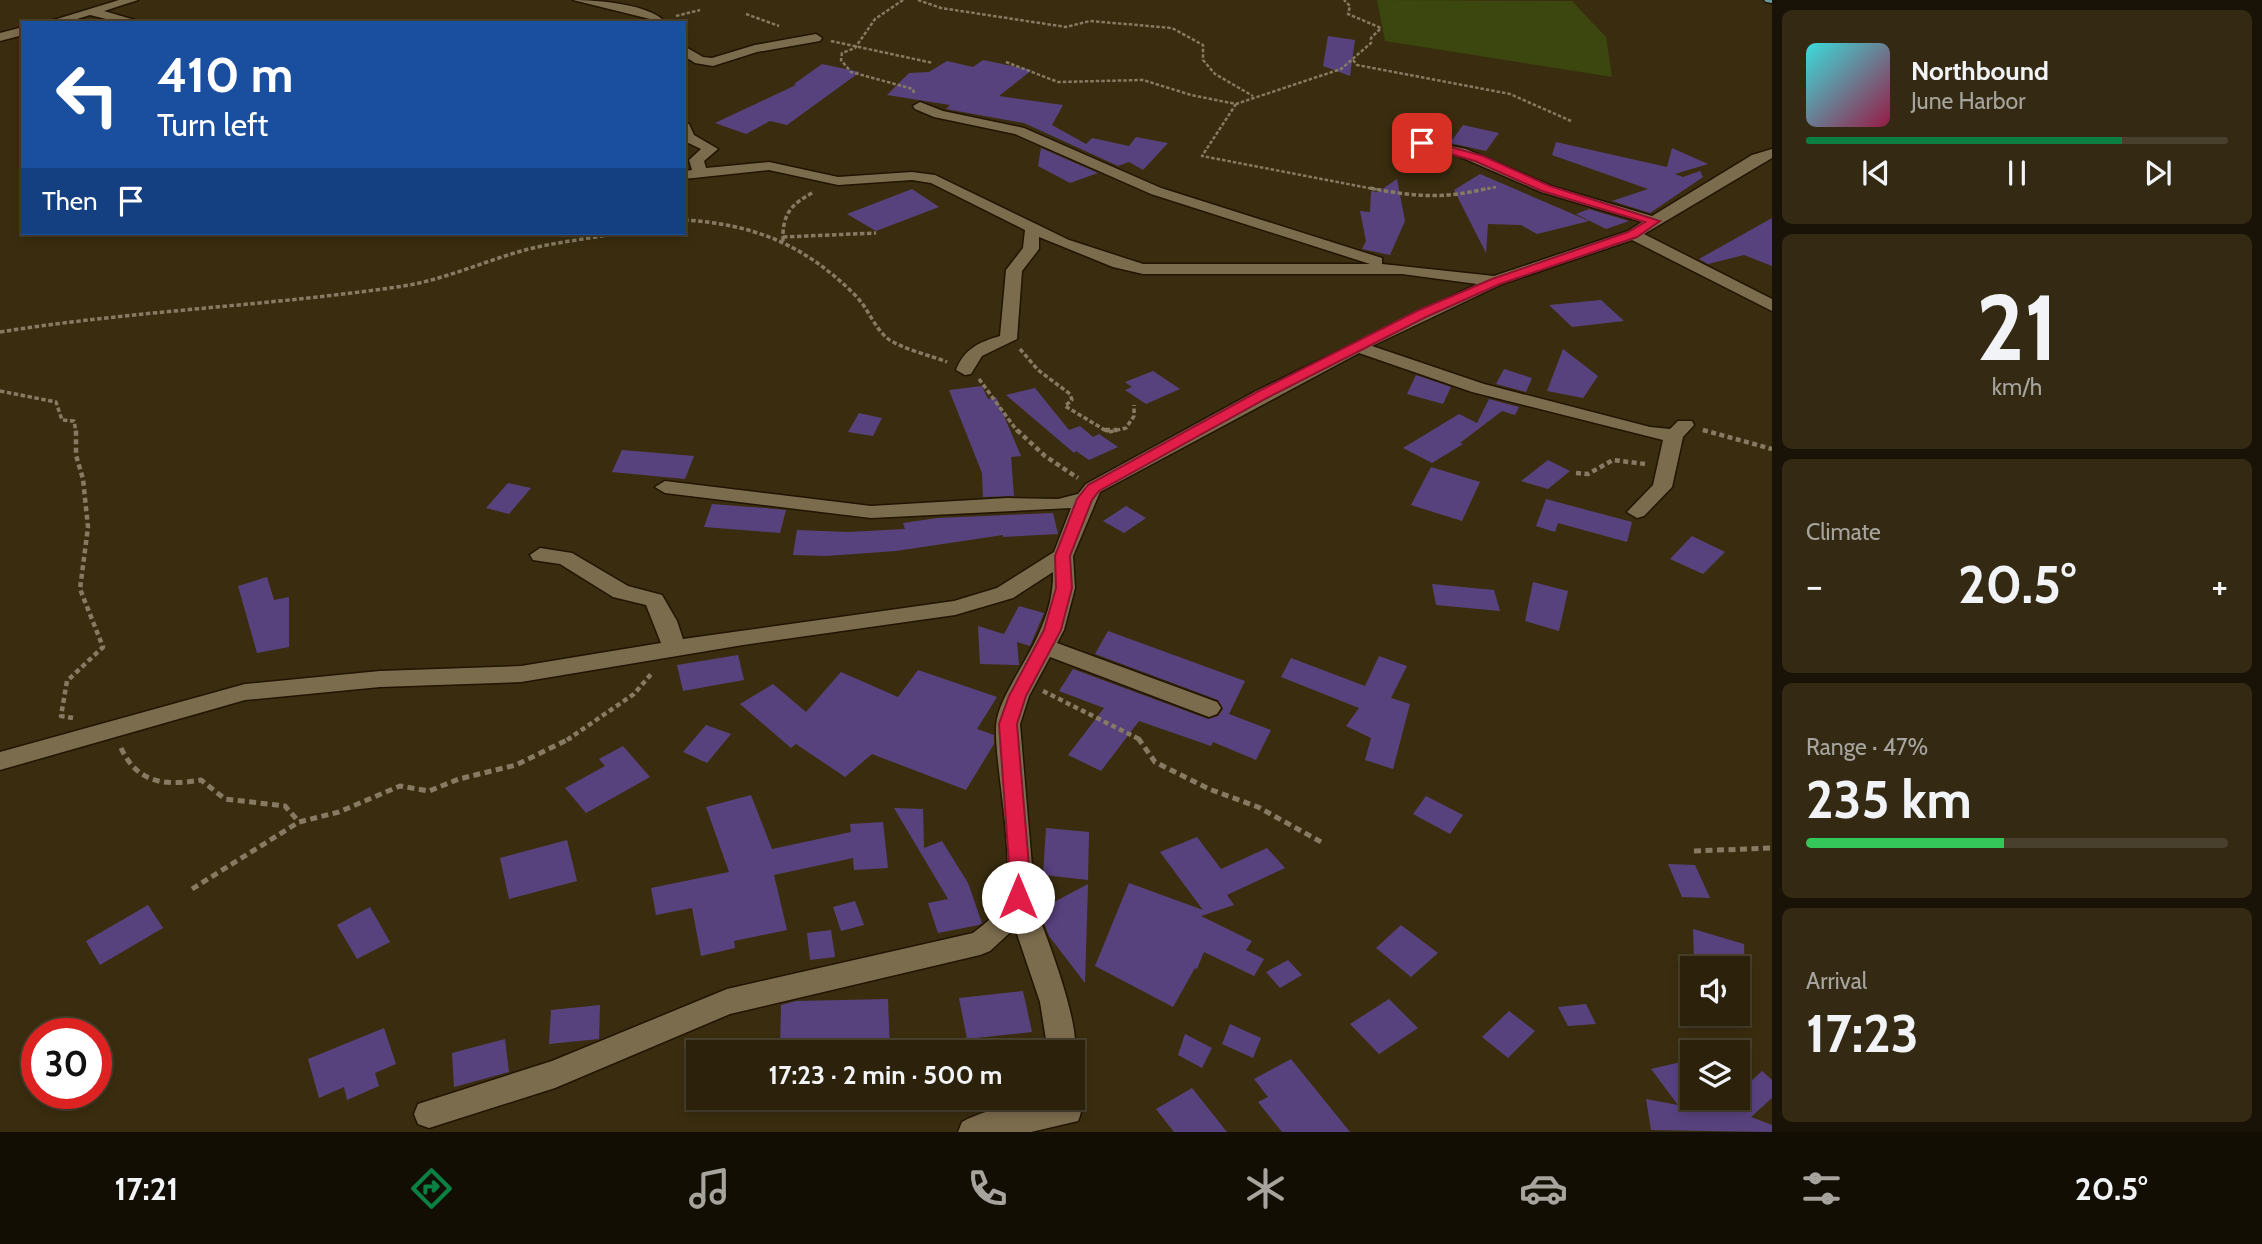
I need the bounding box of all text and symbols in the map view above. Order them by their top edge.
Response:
text: 410 m [157,45,293,104]
icon: left [42,49,133,140]
text: Northbound [1911,55,2049,87]
text: June Harbor [1911,87,2025,115]
text: Turn left [157,105,268,144]
pin [1392,113,1452,173]
icon: arrive [1403,124,1441,162]
icon: previous [1857,154,1895,192]
icon: pause [1998,154,2036,192]
icon: next [2139,154,2177,192]
icon: arrive [112,182,150,220]
text: Then [42,185,98,217]
text: 21 [1976,272,2058,383]
text: km/h [1992,373,2042,401]
text: Climate [1806,518,1881,546]
text: 20.5° [1958,553,2076,616]
text: − [1806,562,1823,609]
text: + [2211,562,2228,609]
text: Range · 47% [1806,733,1928,761]
text: 235 km [1806,768,1972,831]
position arrow [981,860,1055,934]
map controls [1680,956,1750,1110]
button: sound [1680,956,1750,1026]
text: Arrival [1806,967,1867,995]
text: 17:23 [1806,1002,1919,1065]
speed limit sign: 30 [21,1018,112,1109]
button: layers [1680,1040,1750,1110]
text: 17:23 · 2 min · 500 m [769,1059,1002,1091]
icon: directions [407,1164,456,1213]
icon: music [685,1164,734,1213]
icon: phone [963,1164,1012,1213]
icon: climate [1241,1164,1290,1213]
icon: car [1519,1164,1568,1213]
icon: filters [1797,1164,1846,1213]
text: 17:21 [114,1169,178,1208]
text: 20.5° [2075,1169,2147,1208]

